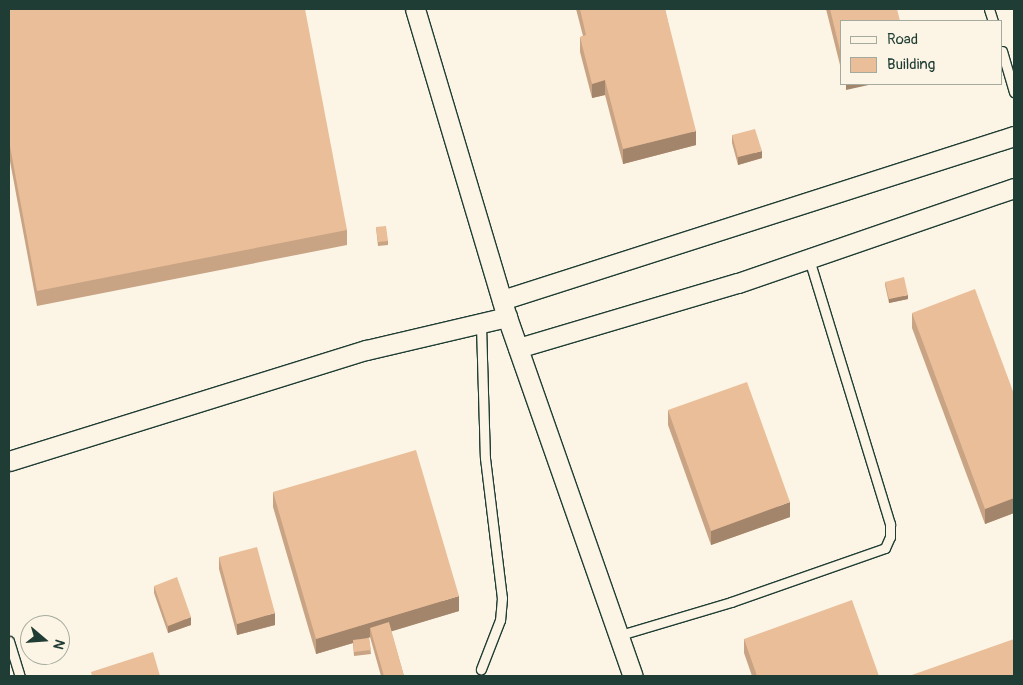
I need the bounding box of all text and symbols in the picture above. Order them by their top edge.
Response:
legend [840,20,1003,85]
text: Road [887,30,918,49]
text: Building [887,55,935,74]
north arrow [20,615,70,665]
text: N [49,637,68,652]

